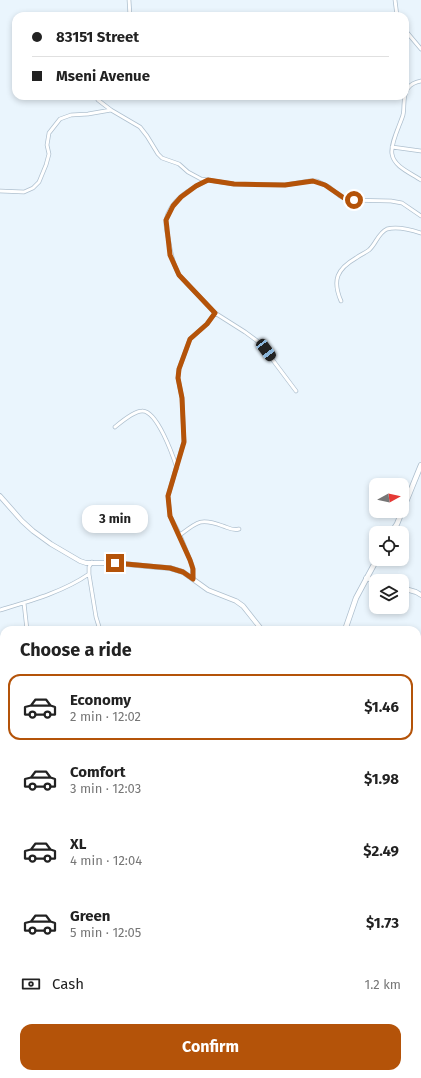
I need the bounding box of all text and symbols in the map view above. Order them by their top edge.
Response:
text: 83151 Street [56,28,139,46]
text: Mseni Avenue [56,67,150,85]
route start [345,191,363,209]
car [254,337,278,363]
north arrow [369,478,409,518]
map controls [369,478,409,614]
callout: 3 min [82,505,148,533]
text: 3 min [99,511,131,526]
button: locate [369,526,409,566]
route end [106,554,124,572]
button: layers [369,574,409,614]
text: Choose a ride [20,639,132,661]
icon: car [22,689,58,725]
text: Economy [70,691,131,709]
text: $1.46 [364,698,399,716]
text: 2 min · 12:02 [70,709,141,724]
icon: car [22,761,58,797]
text: Comfort [70,763,126,781]
text: $1.98 [364,770,399,788]
text: 3 min · 12:03 [70,781,141,796]
icon: car [22,833,58,869]
text: XL [70,835,86,853]
text: $2.49 [363,842,399,860]
text: 4 min · 12:04 [70,853,142,868]
icon: car [22,905,58,941]
text: Green [70,907,110,925]
text: $1.73 [366,914,399,932]
text: 5 min · 12:05 [70,925,141,940]
icon: cash [20,973,42,995]
text: Cash [52,975,84,993]
text: 1.2 km [365,977,401,992]
button: Confirm [20,1024,401,1070]

